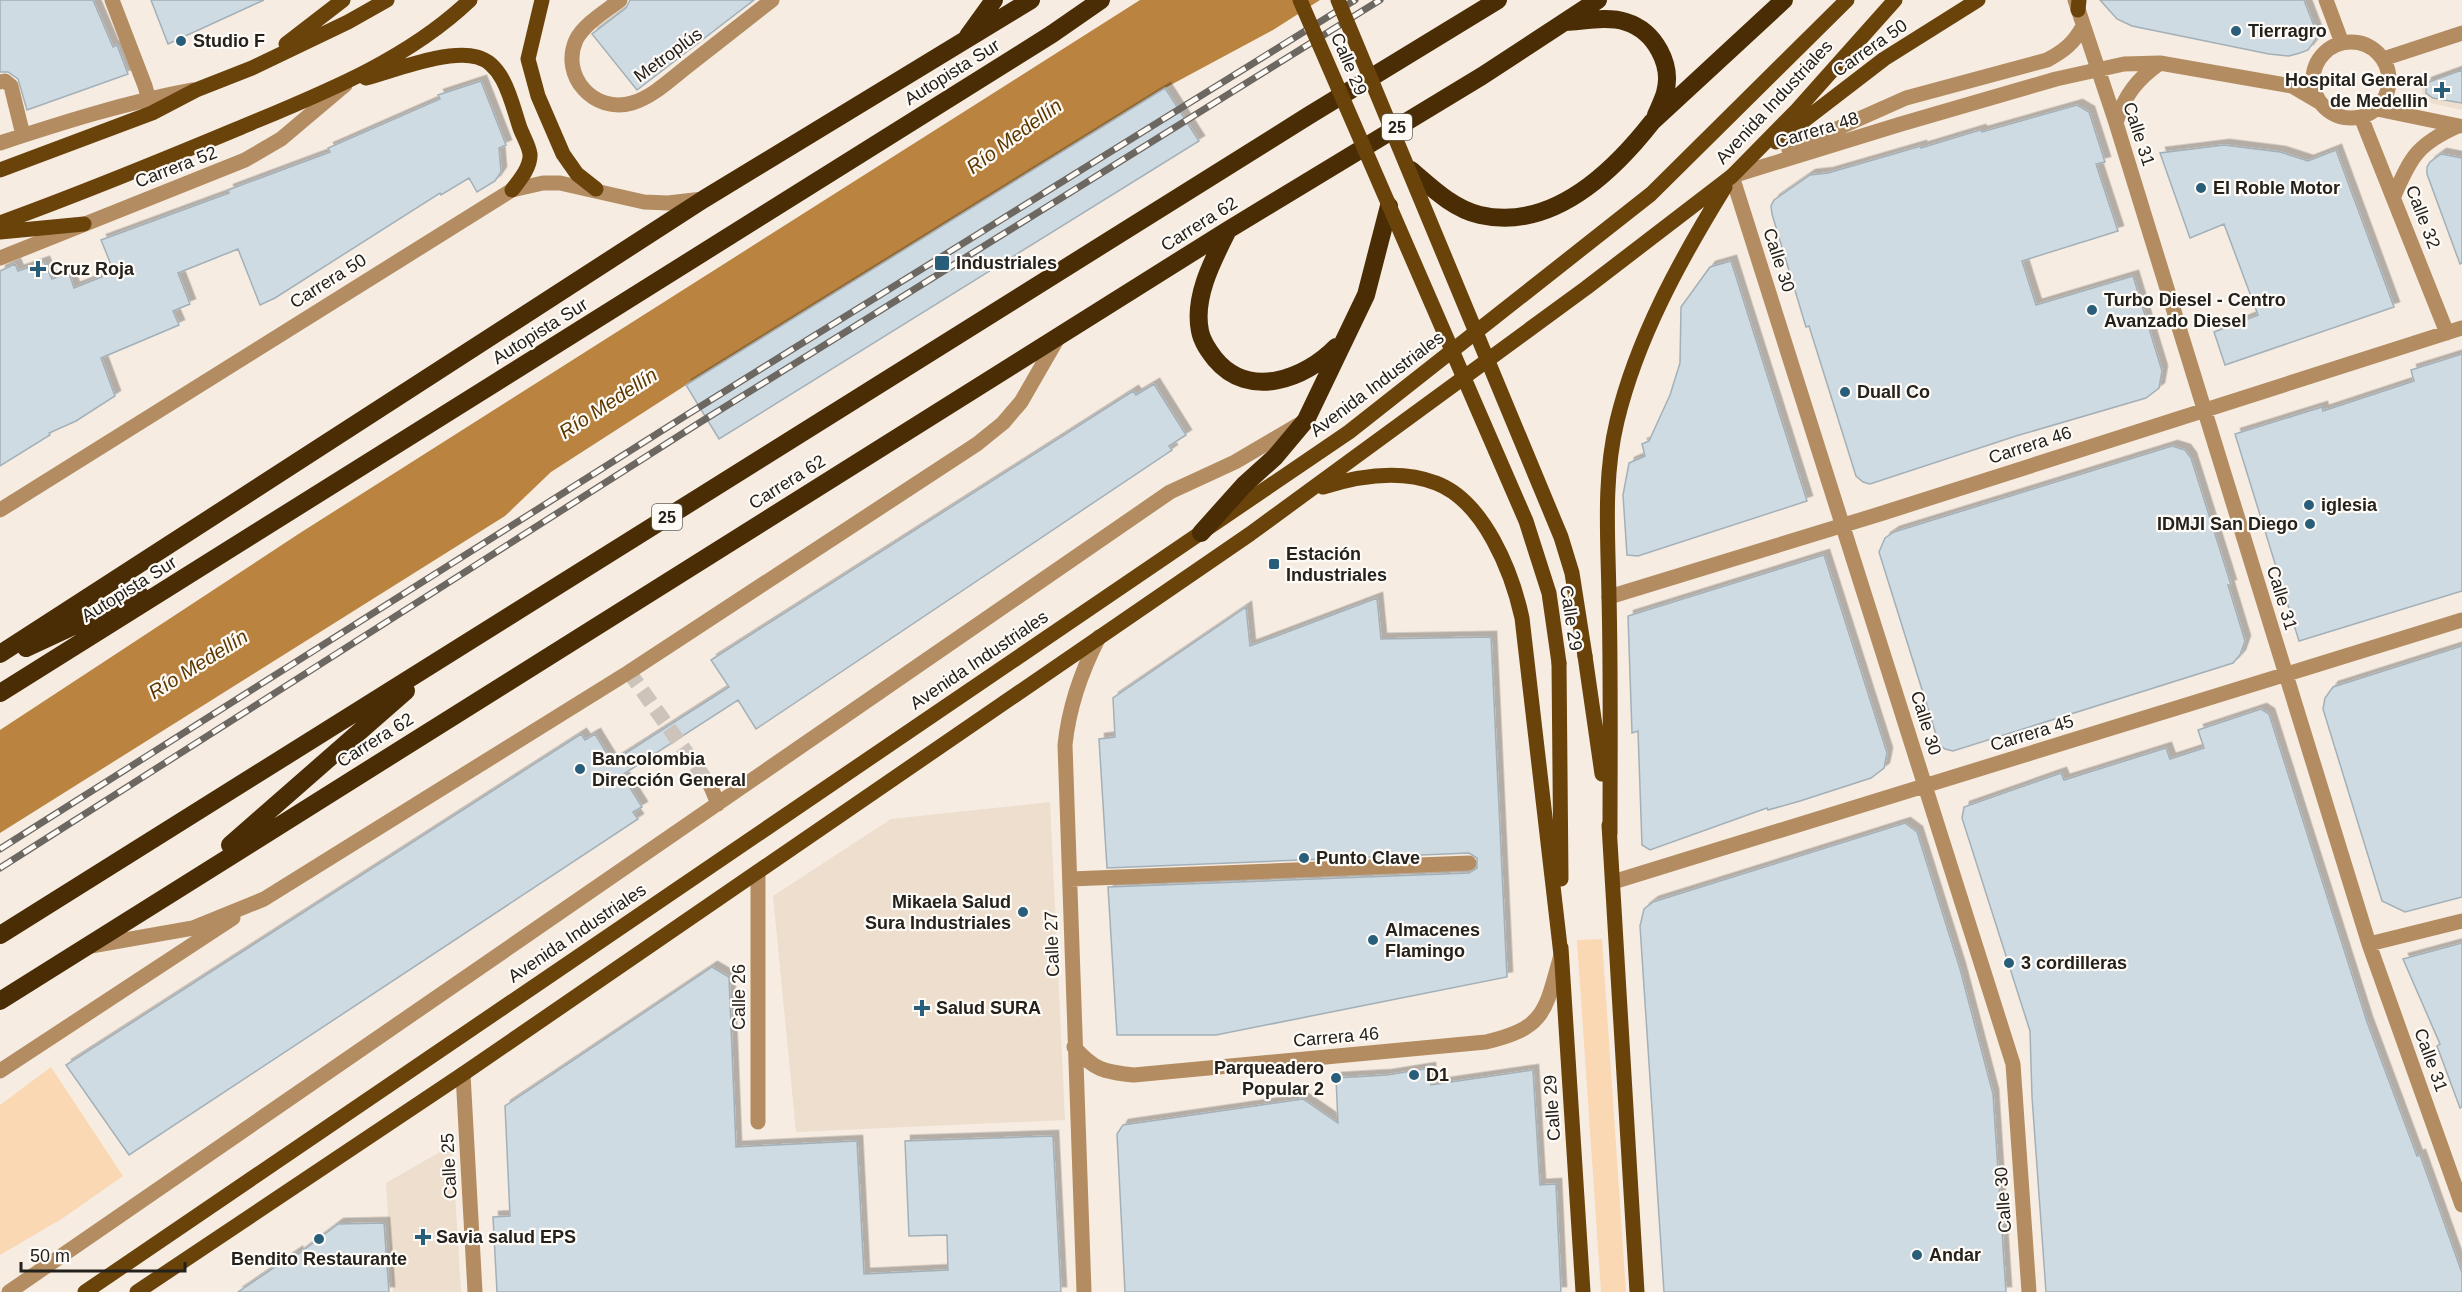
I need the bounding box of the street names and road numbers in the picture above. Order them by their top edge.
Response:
street label: Carrera 50 [1829,15,1911,81]
street label: Metroplús [630,24,706,86]
street label: Calle 29 [1327,30,1371,98]
street label: Autopista Sur [901,35,1003,109]
street label: Avenida Industriales [1712,36,1836,168]
street label: Calle 31 [2119,100,2159,168]
street label: Carrera 48 [1773,108,1861,152]
road number: 25 [1382,114,1412,140]
street label: Carrera 52 [132,142,220,192]
street label: Calle 32 [2402,183,2444,251]
street label: Carrera 62 [1157,193,1241,255]
street label: Calle 30 [1759,226,1799,294]
street label: Carrera 50 [286,250,370,312]
street label: Autopista Sur [489,294,591,368]
street label: Avenida Industriales [1306,327,1448,441]
street label: Carrera 46 [1986,422,2074,468]
street label: Carrera 62 [745,451,829,513]
road number: 25 [652,504,682,530]
street label: Autopista Sur [78,552,180,626]
street label: Calle 31 [2263,563,2301,633]
street label: Calle 29 [1556,584,1586,652]
street label: Avenida Industriales [906,606,1052,714]
street label: Calle 30 [1907,688,1945,758]
street label: Carrera 62 [333,709,417,771]
street label: Carrera 45 [1988,711,2076,755]
street label: Avenida Industriales [504,879,650,987]
street label: Calle 27 [1041,911,1063,977]
street label: Calle 26 [729,964,749,1030]
street label: Carrera 46 [1292,1023,1380,1051]
street label: Calle 31 [2410,1026,2452,1094]
street label: Calle 29 [1540,1074,1564,1142]
street label: Calle 25 [437,1132,461,1200]
street label: Calle 30 [1991,1166,2015,1234]

